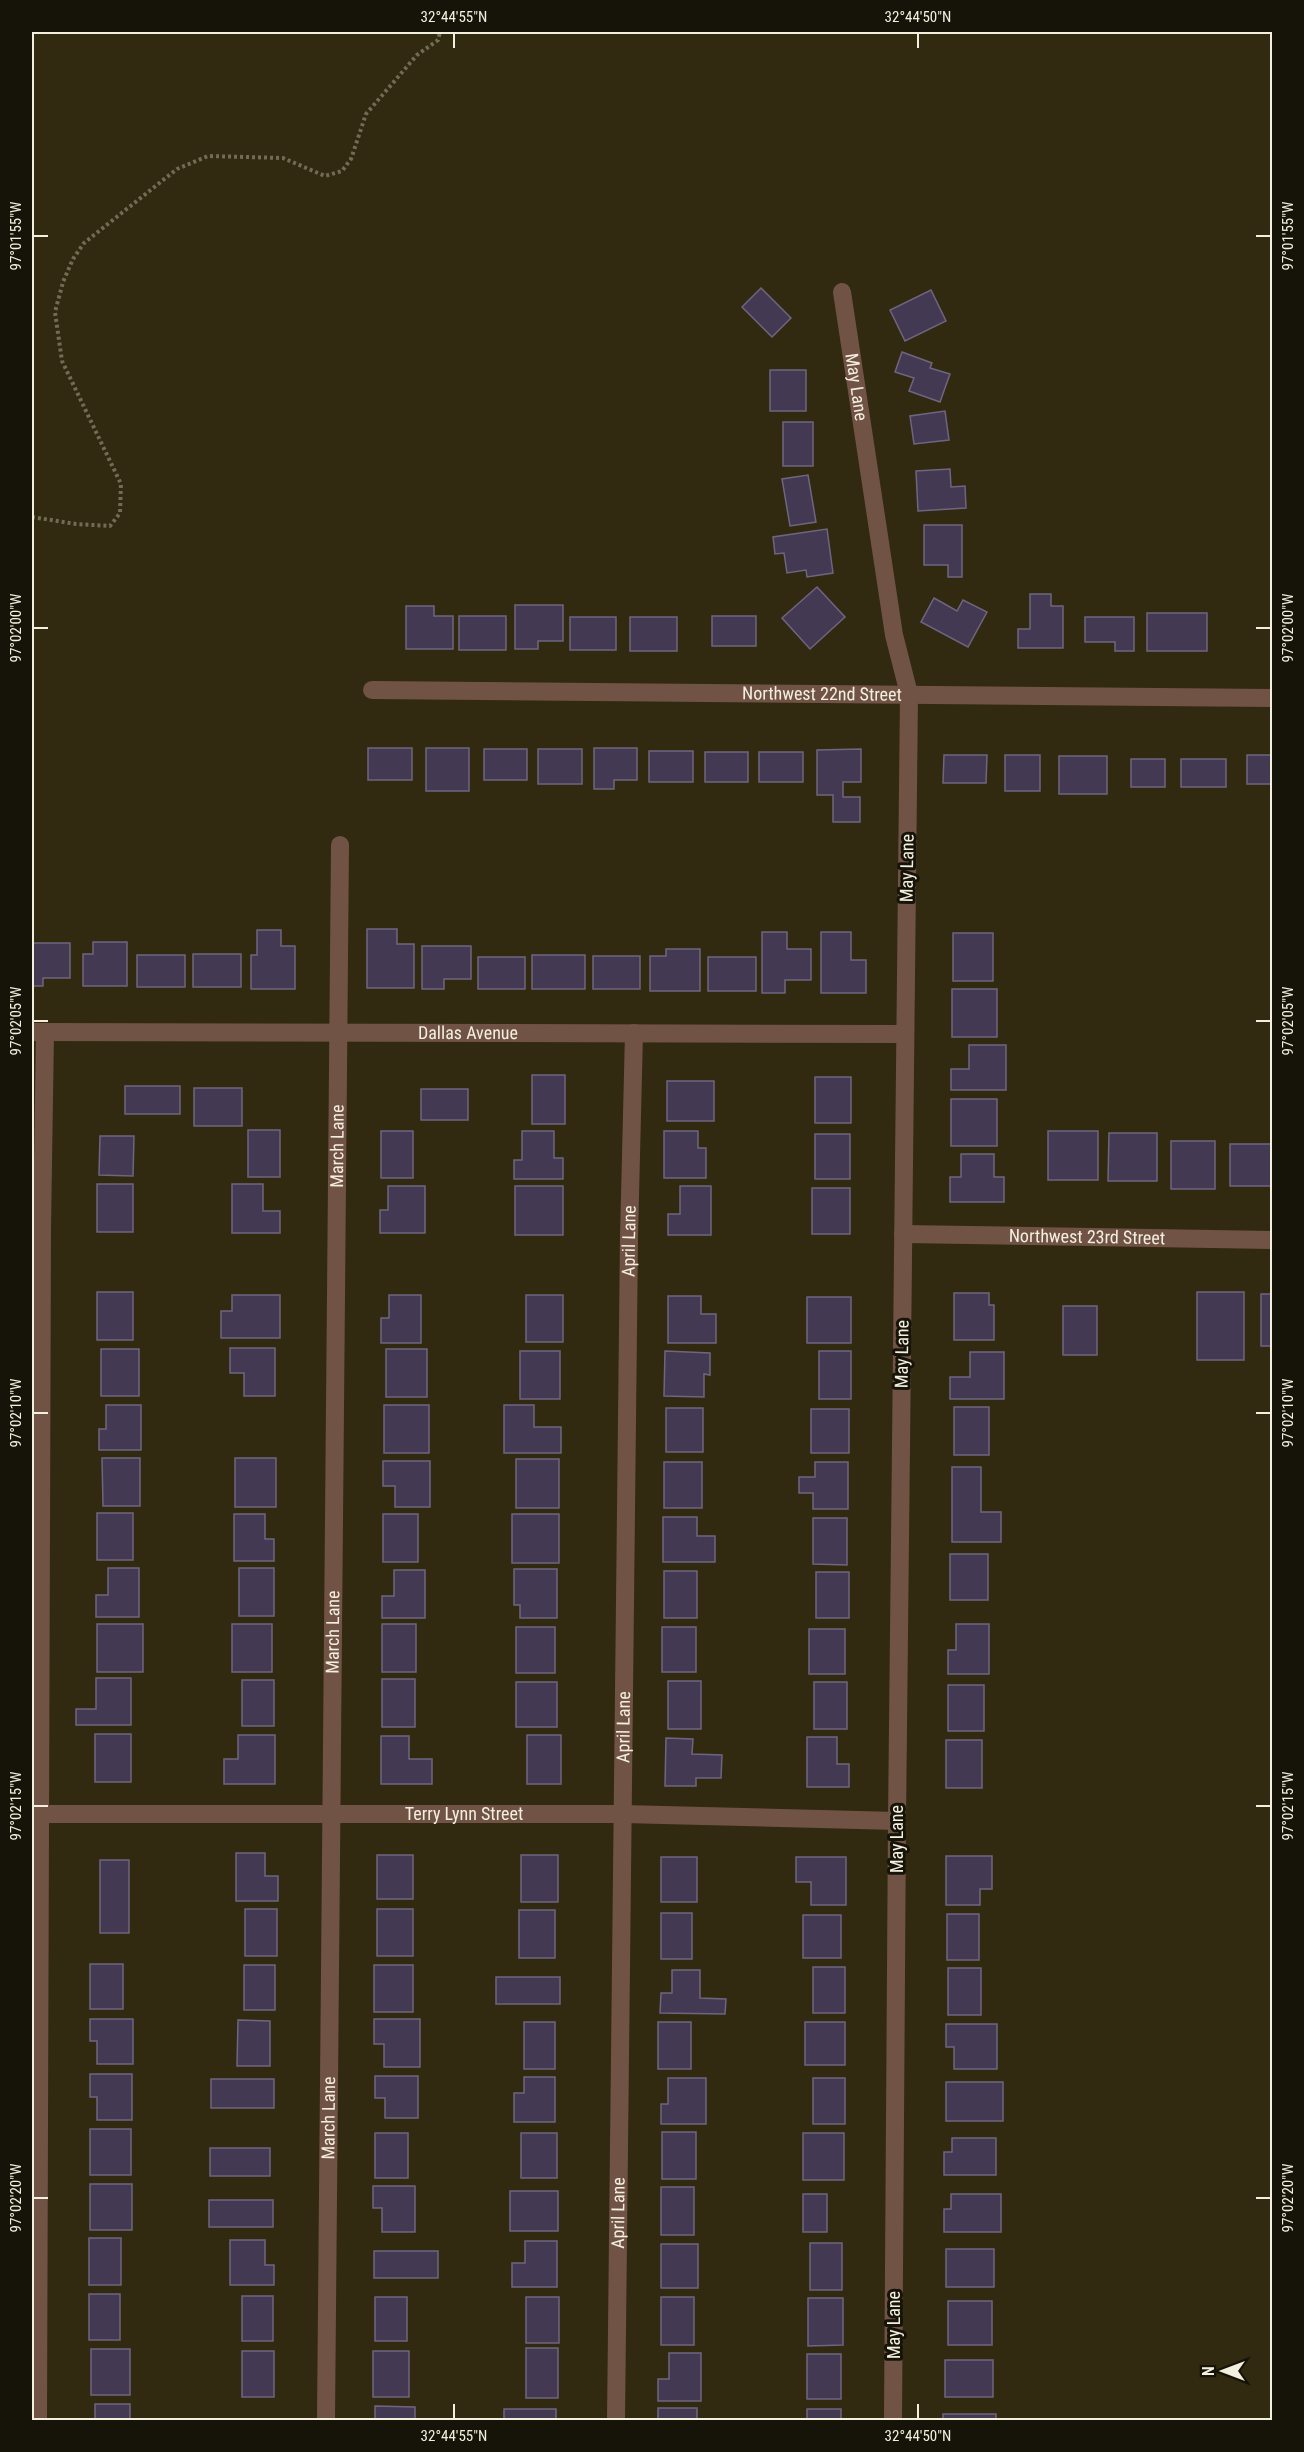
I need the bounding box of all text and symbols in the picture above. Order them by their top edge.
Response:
text: 32°44'55"N [421,8,487,26]
text: 32°44'50"N [885,8,951,26]
text: 97°01'55"W [7,201,25,270]
text: 97°01'55"W [1279,201,1297,270]
street label: May Lane [841,352,872,422]
text: 97°02'00"W [7,593,25,662]
text: 97°02'00"W [1279,593,1297,662]
street label: Northwest 22nd Street [742,682,902,705]
street label: May Lane [895,834,918,902]
text: 97°02'05"W [7,986,25,1055]
text: 97°02'05"W [1279,986,1297,1055]
street label: Dallas Avenue [418,1022,518,1043]
street label: March Lane [326,1104,348,1188]
street label: April Lane [618,1205,640,1277]
street label: Northwest 23rd Street [1009,1225,1165,1248]
street label: May Lane [890,1320,913,1388]
text: 97°02'10"W [7,1378,25,1447]
text: 97°02'10"W [1279,1378,1297,1447]
street label: March Lane [322,1590,343,1674]
street label: April Lane [612,1691,634,1763]
text: 97°02'15"W [7,1771,25,1840]
text: 97°02'15"W [1279,1771,1297,1840]
street label: Terry Lynn Street [405,1803,523,1824]
street label: May Lane [886,1805,907,1873]
street label: March Lane [317,2076,339,2160]
text: 97°02'20"W [7,2163,25,2232]
text: 97°02'20"W [1279,2163,1297,2232]
street label: April Lane [607,2177,629,2249]
street label: May Lane [883,2291,904,2359]
north arrow [1193,2341,1253,2401]
text: N [1199,2366,1218,2376]
text: 32°44'55"N [421,2427,487,2445]
text: 32°44'50"N [885,2427,951,2445]

